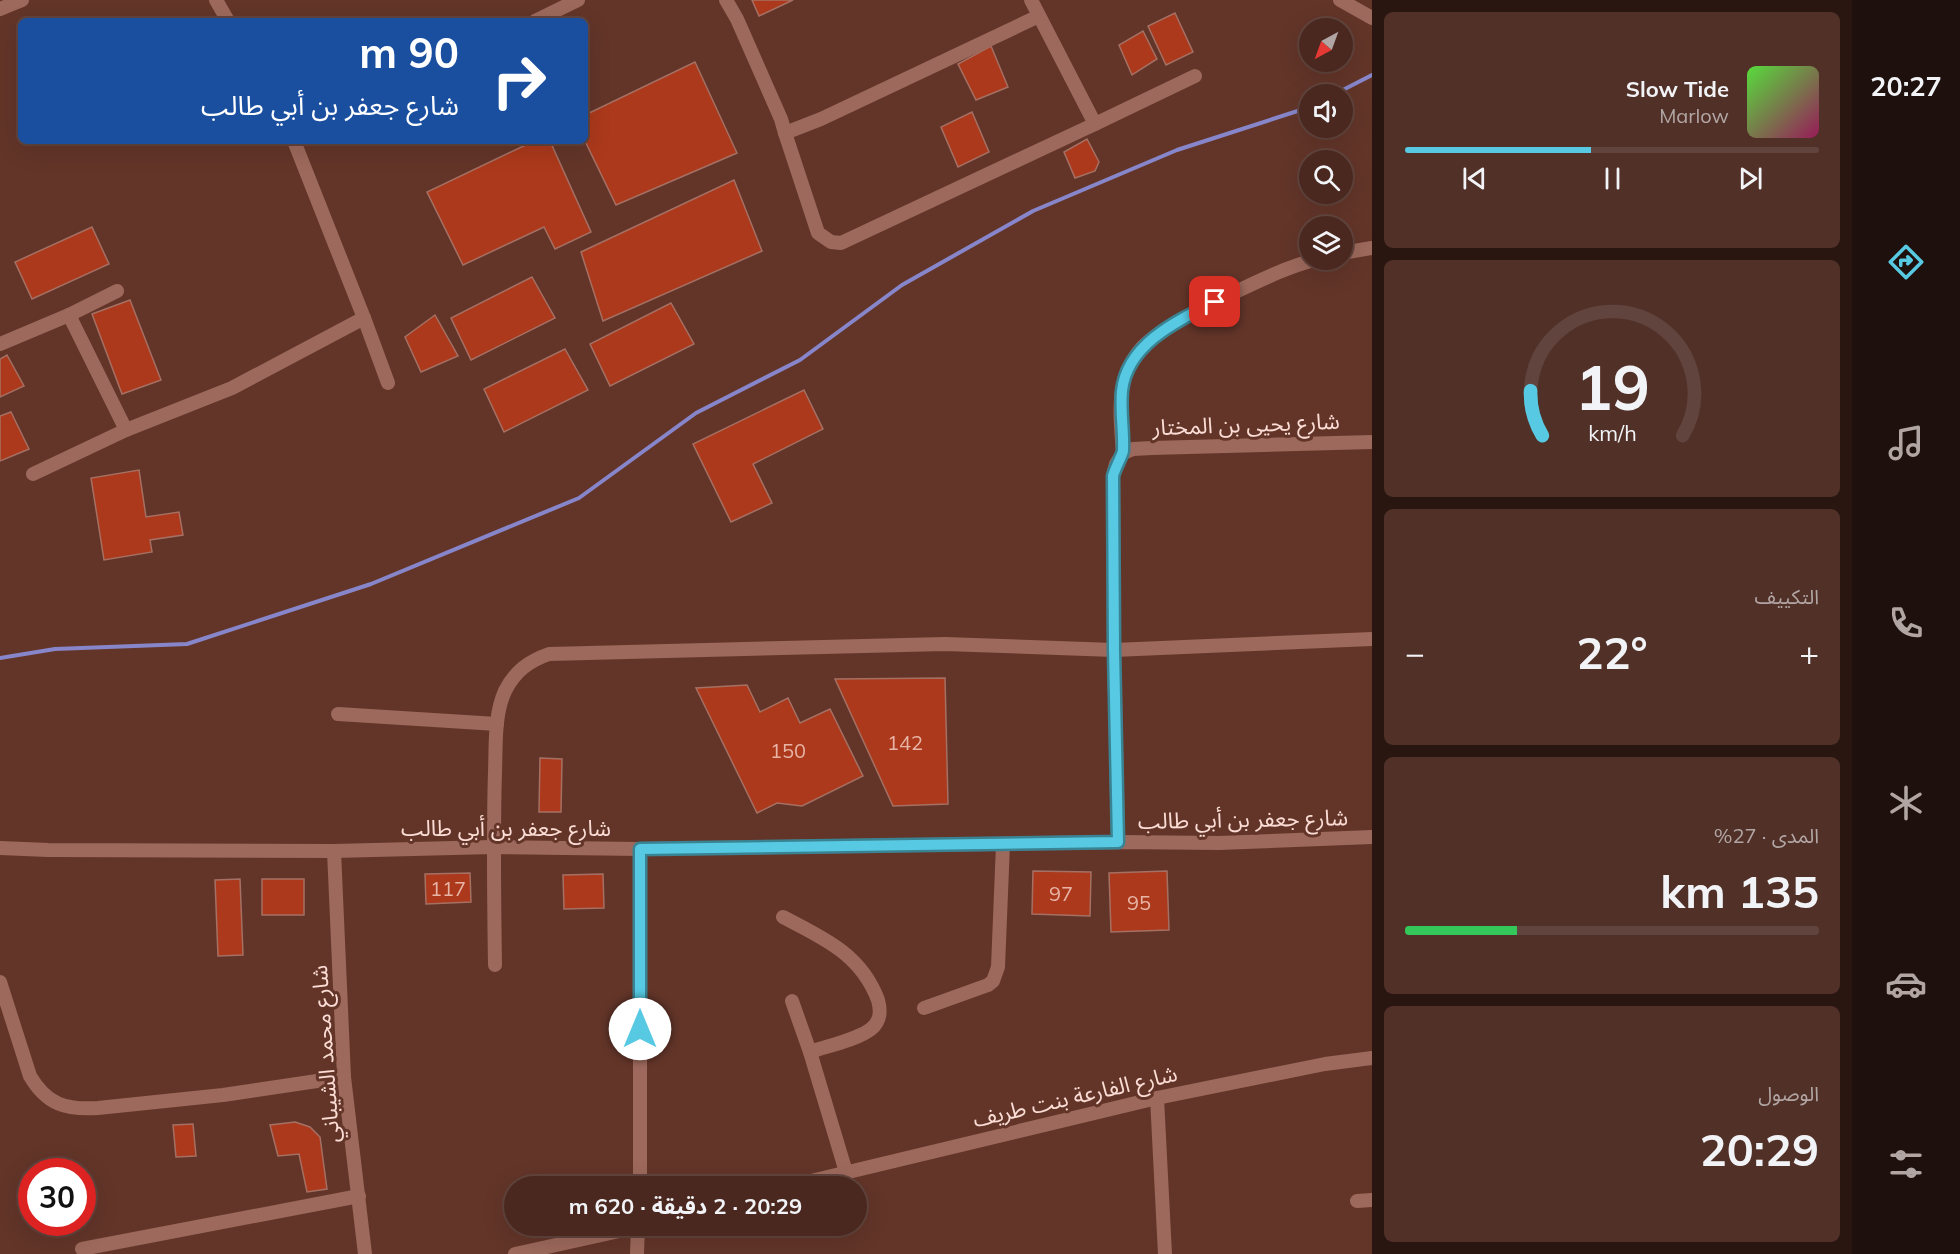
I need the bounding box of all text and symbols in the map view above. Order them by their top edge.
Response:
north arrow [1299,18,1353,72]
map controls [1299,18,1353,270]
text: 90 m [359,26,459,79]
icon: right [480,42,558,120]
text: 20:27 [1870,69,1942,103]
text: Slow Tide [1626,75,1729,103]
button: sound [1299,84,1353,138]
text: شارع جعفر بن أبي طالب [201,88,459,122]
text: Marlow [1659,103,1729,128]
button: search [1299,150,1353,204]
icon: previous [1458,162,1491,195]
icon: pause [1596,162,1629,195]
icon: next [1734,162,1767,195]
button: layers [1299,216,1353,270]
icon: directions [1885,241,1927,283]
pin [1189,276,1240,327]
icon: arrive [1198,285,1231,318]
text: 19 [1575,347,1649,426]
street label: شارع يحيى بن المختار [1151,407,1340,444]
text: km/h [1588,419,1636,446]
icon: music [1885,422,1927,464]
text: التكييف [1755,584,1819,609]
icon: phone [1885,602,1927,644]
text: 22° [1576,624,1648,680]
text: − [1405,632,1425,673]
text: + [1799,632,1819,673]
house number: 142 [887,730,923,755]
house number: 150 [770,738,806,763]
icon: climate [1885,782,1927,824]
street label: شارع جعفر بن أبي طالب [1138,803,1348,838]
street label: شارع جعفر بن أبي طالب [401,814,611,845]
text: المدى · 27% [1714,823,1819,848]
text: 135 km [1660,863,1819,919]
house number: 117 [430,876,466,901]
house number: 97 [1049,881,1073,906]
house number: 95 [1127,890,1151,915]
icon: car [1885,963,1927,1005]
street label: شارع محمد الشيباني [305,964,348,1144]
position arrow [608,997,672,1061]
street label: شارع الفارعة بنت طريف [970,1059,1181,1136]
text: الوصول [1758,1081,1819,1106]
text: 20:29 [1700,1121,1819,1177]
icon: filters [1885,1143,1927,1185]
speed limit sign: 30 [18,1158,96,1236]
text: 20:29 · 2 دقيقة · 620 m [569,1192,802,1220]

